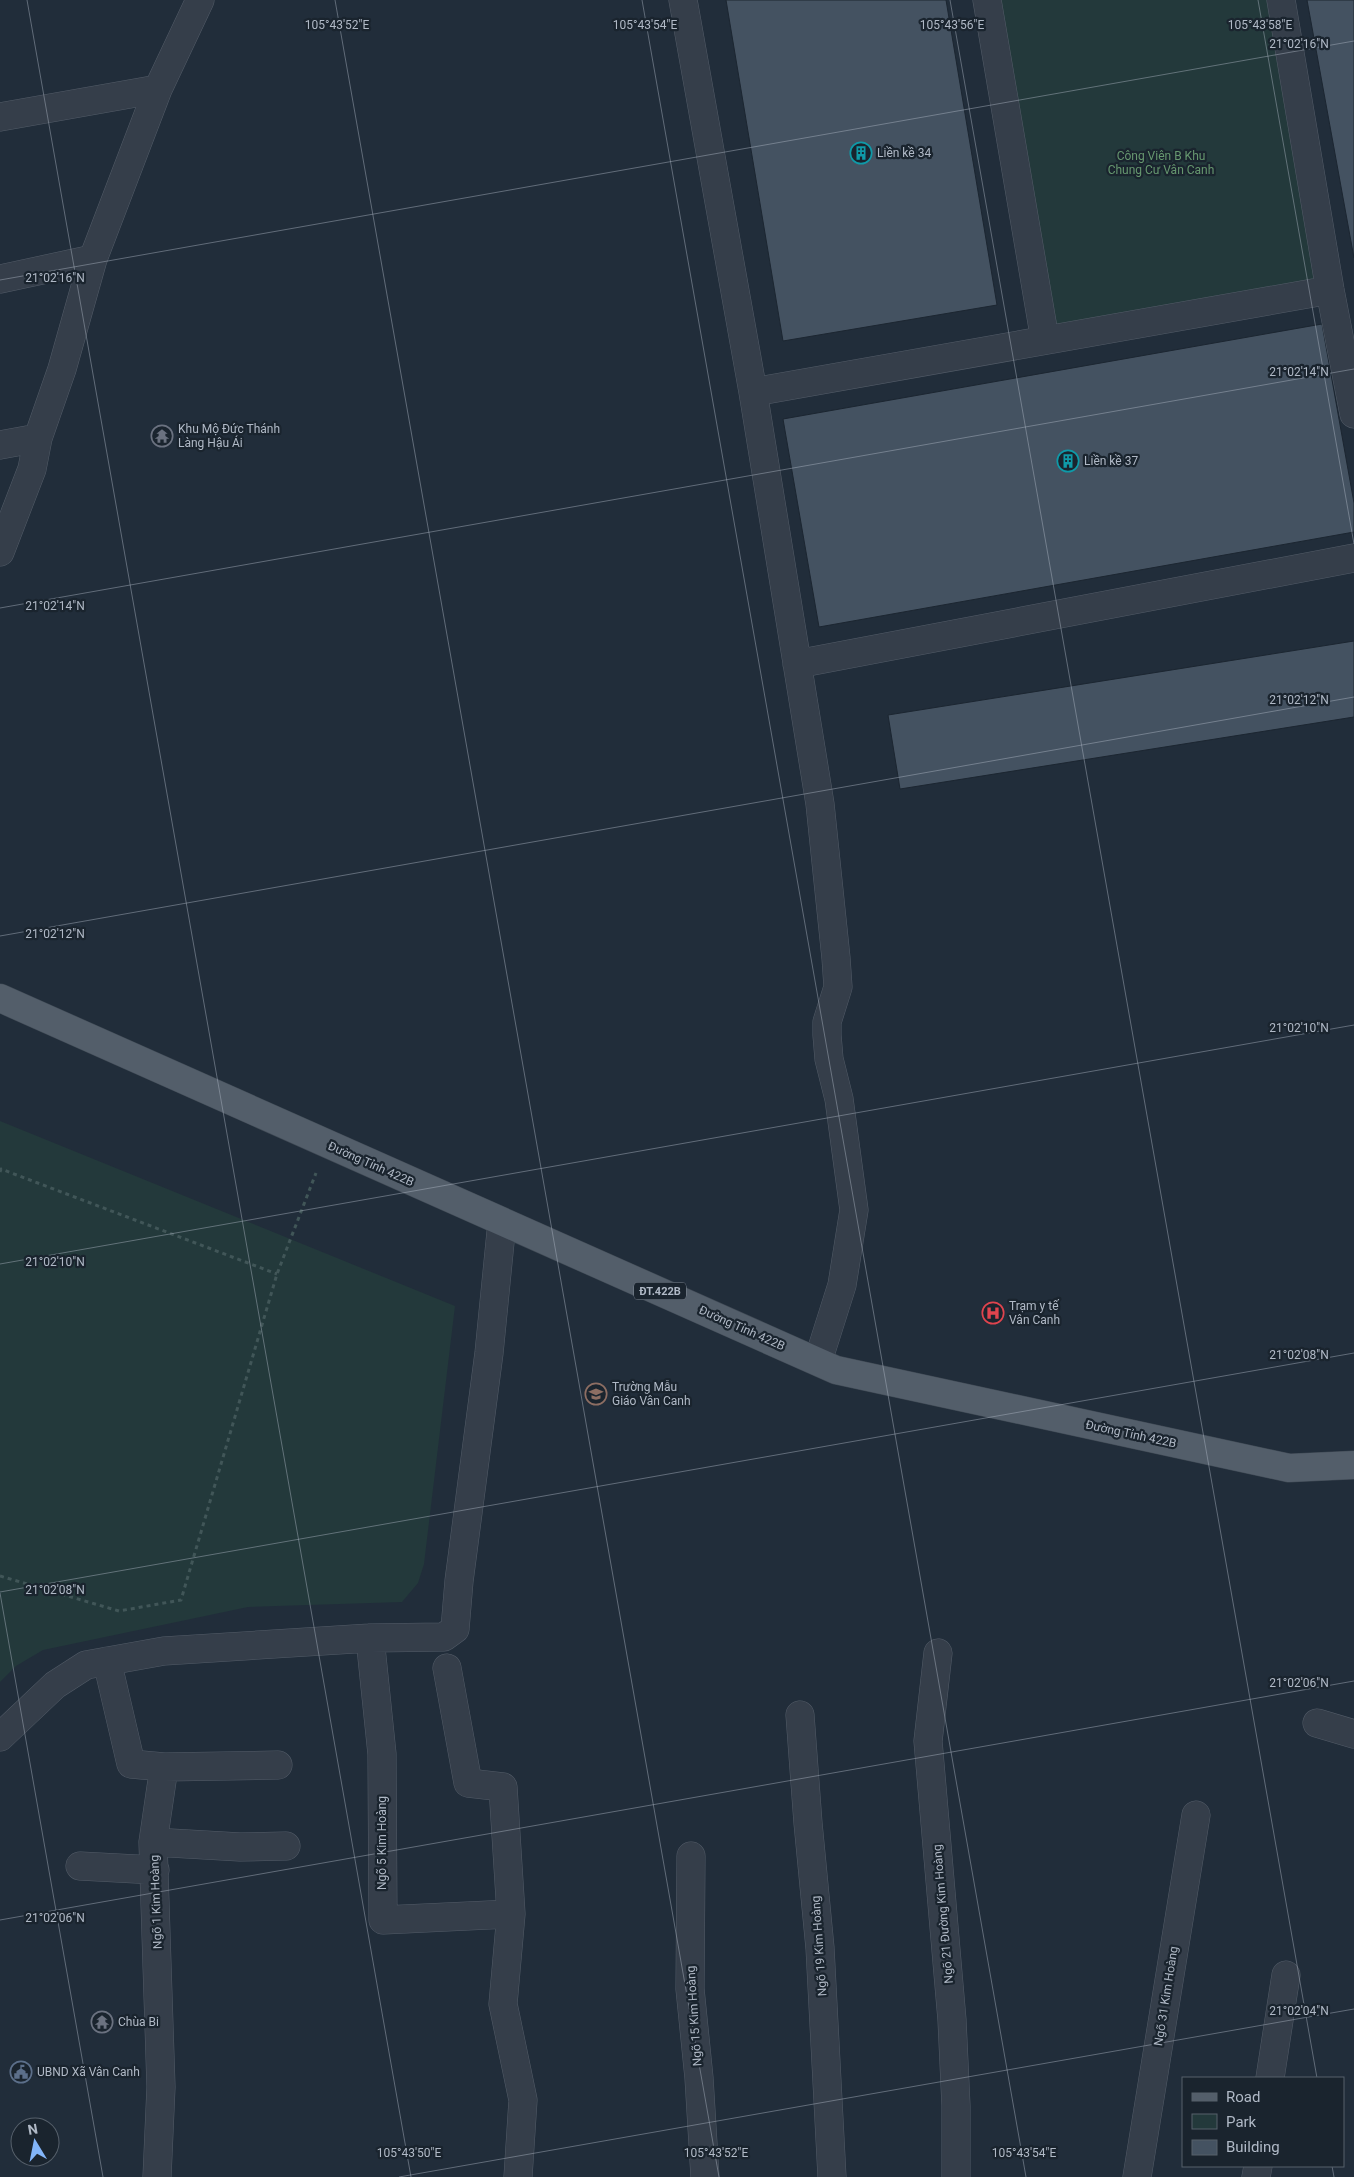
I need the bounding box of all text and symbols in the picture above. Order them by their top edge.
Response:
text: 105°43'52"E [305,18,369,32]
text: 105°43'54"E [613,18,677,32]
text: 105°43'56"E [920,18,984,32]
text: 105°43'58"E [1228,18,1292,32]
text: 21°02'16"N [1269,37,1329,51]
building icon: Liền kề 34 [849,141,873,165]
place label: Liền kề 34 [877,146,931,160]
park label: Công Viên B Khu Chung Cư Vân Canh [1108,149,1214,177]
text: 21°02'16"N [25,271,85,285]
text: 21°02'14"N [1269,365,1329,379]
place label: Khu Mộ Đức Thánh Làng Hậu Ái [178,422,280,450]
temple icon: Khu Mộ Đức Thánh Làng Hậu Ái [150,424,174,448]
building icon: Liền kề 37 [1056,449,1080,473]
place label: Liền kề 37 [1084,454,1138,468]
text: 21°02'14"N [25,599,85,613]
text: 21°02'12"N [1269,693,1329,707]
text: 21°02'12"N [25,927,85,941]
text: 21°02'10"N [1269,1021,1329,1035]
street label: Đường Tỉnh 422B [326,1139,416,1189]
text: 21°02'10"N [25,1255,85,1269]
road number: ĐT.422B [634,1282,686,1300]
place label: Trạm y tế Vân Canh [1009,1299,1060,1327]
hospital icon: Trạm y tế Vân Canh [981,1301,1005,1325]
street label: Đường Tỉnh 422B [697,1303,787,1353]
text: 21°02'08"N [1269,1348,1329,1362]
place label: Trường Mẫu Giáo Vân Canh [612,1380,691,1408]
school or university icon: Trường Mẫu Giáo Vân Canh [584,1382,608,1406]
street label: Đường Tỉnh 422B [1084,1418,1178,1450]
text: 21°02'08"N [25,1583,85,1597]
text: 21°02'06"N [1269,1676,1329,1690]
street label: Ngõ 5 Kim Hoàng [375,1796,389,1890]
street label: Ngõ 21 Đường Kim Hoàng [930,1844,956,1984]
street label: Ngõ 1 Kim Hoàng [147,1855,165,1949]
street label: Ngõ 19 Kim Hoàng [809,1895,829,1997]
text: 21°02'06"N [25,1911,85,1925]
street label: Ngõ 31 Kim Hoàng [1151,1945,1181,2047]
street label: Ngõ 15 Kim Hoàng [684,1965,704,2067]
text: 21°02'04"N [1269,2004,1329,2018]
temple icon: Chùa Bi [90,2010,114,2034]
place label: Chùa Bi [118,2015,159,2029]
public building icon: UBND Xã Vân Canh [9,2060,33,2084]
place label: UBND Xã Vân Canh [37,2065,140,2079]
legend [1182,2077,1344,2167]
text: Road [1226,2088,1260,2106]
text: Park [1226,2113,1257,2131]
north arrow [10,2117,60,2167]
text: N [26,2120,39,2138]
text: Building [1226,2138,1280,2156]
text: 105°43'50"E [377,2146,441,2160]
text: 105°43'52"E [684,2146,748,2160]
text: 105°43'54"E [992,2146,1056,2160]

